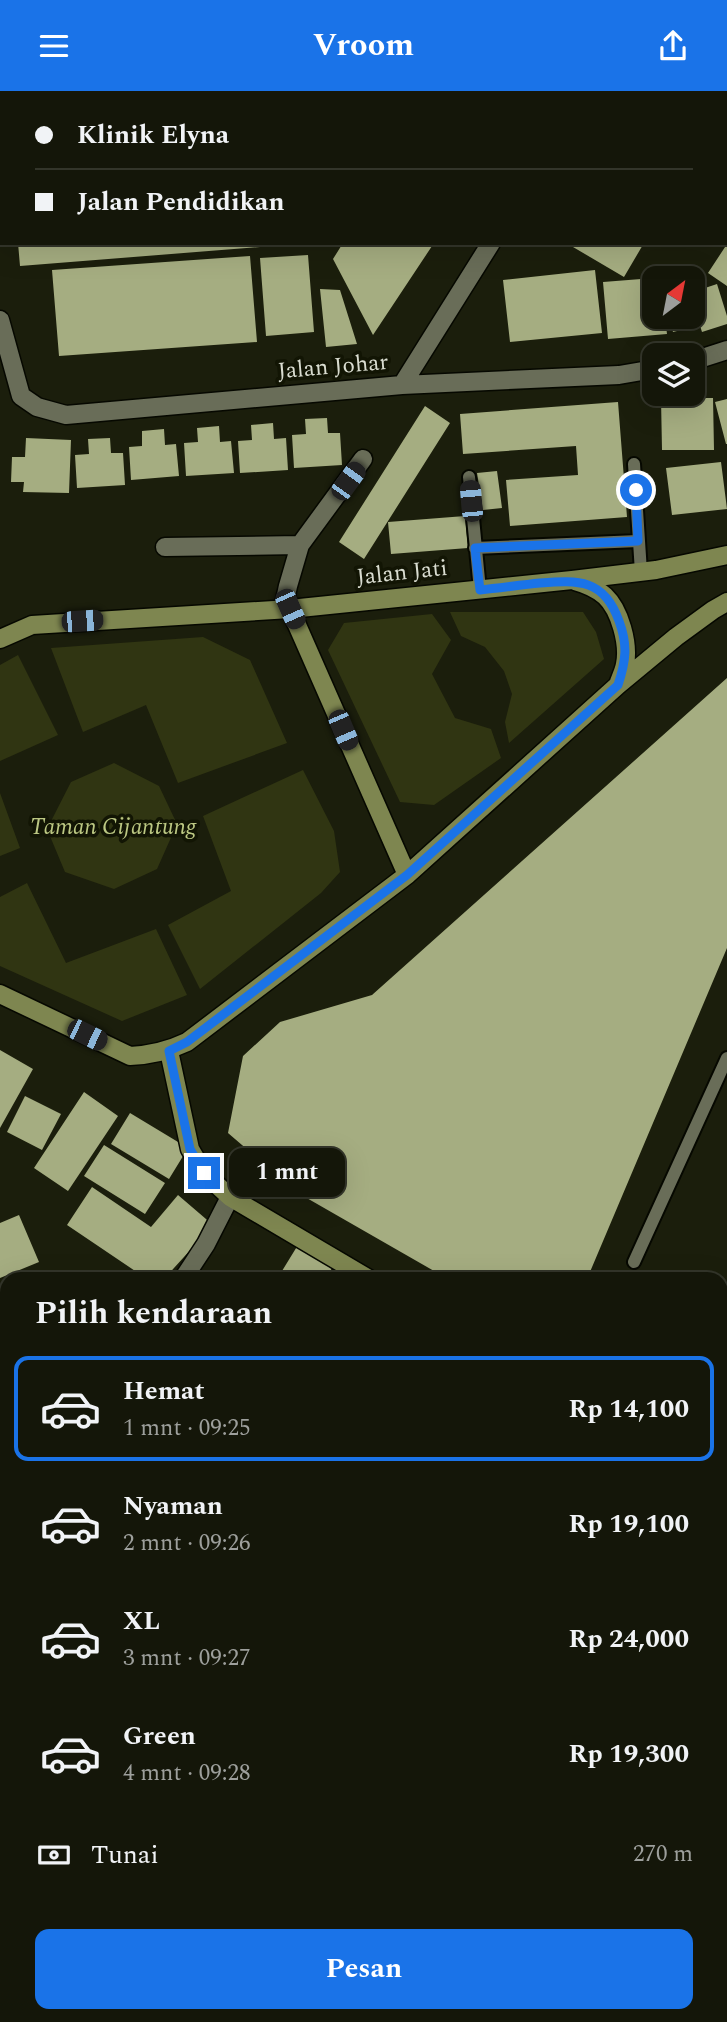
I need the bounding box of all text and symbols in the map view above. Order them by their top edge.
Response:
text: Vroom [313,21,414,70]
icon: menu [35,27,73,65]
icon: share [654,27,692,65]
text: Klinik Elyna [77,115,229,155]
text: Jalan Pendidikan [77,182,285,222]
north arrow [642,266,705,329]
map controls [642,266,705,406]
button: layers [642,343,705,406]
street label: Jalan Johar [276,345,390,389]
car [328,458,369,504]
route start [620,474,652,506]
car [459,479,484,523]
street label: Jalan Jati [355,551,449,595]
car [272,586,309,632]
car [61,609,104,633]
car [326,707,361,753]
park label: Taman Cijantung [30,810,197,845]
car [64,1016,111,1054]
callout: 1 mnt [228,1149,344,1197]
text: 1 mnt [256,1155,318,1190]
route end [188,1157,220,1189]
text: Pilih kendaraan [35,1289,272,1338]
text: Hemat [123,1371,204,1411]
icon: car [39,1377,102,1440]
text: Rp 14,100 [568,1389,689,1429]
text: 1 mnt · 09:25 [123,1411,251,1446]
text: Nyaman [123,1486,223,1526]
icon: car [39,1492,102,1555]
text: Rp 19,100 [568,1504,689,1544]
text: 2 mnt · 09:26 [123,1526,251,1561]
text: XL [123,1601,160,1641]
icon: car [39,1607,102,1670]
text: Rp 24,000 [568,1619,689,1659]
text: 3 mnt · 09:27 [123,1641,251,1676]
text: Green [123,1716,196,1756]
icon: car [39,1722,102,1785]
text: Rp 19,300 [568,1734,689,1774]
text: 4 mnt · 09:28 [123,1756,251,1791]
text: Tunai [91,1835,159,1875]
icon: cash [35,1836,73,1874]
text: 270 m [633,1837,693,1872]
button: Pesan [35,1929,693,2009]

